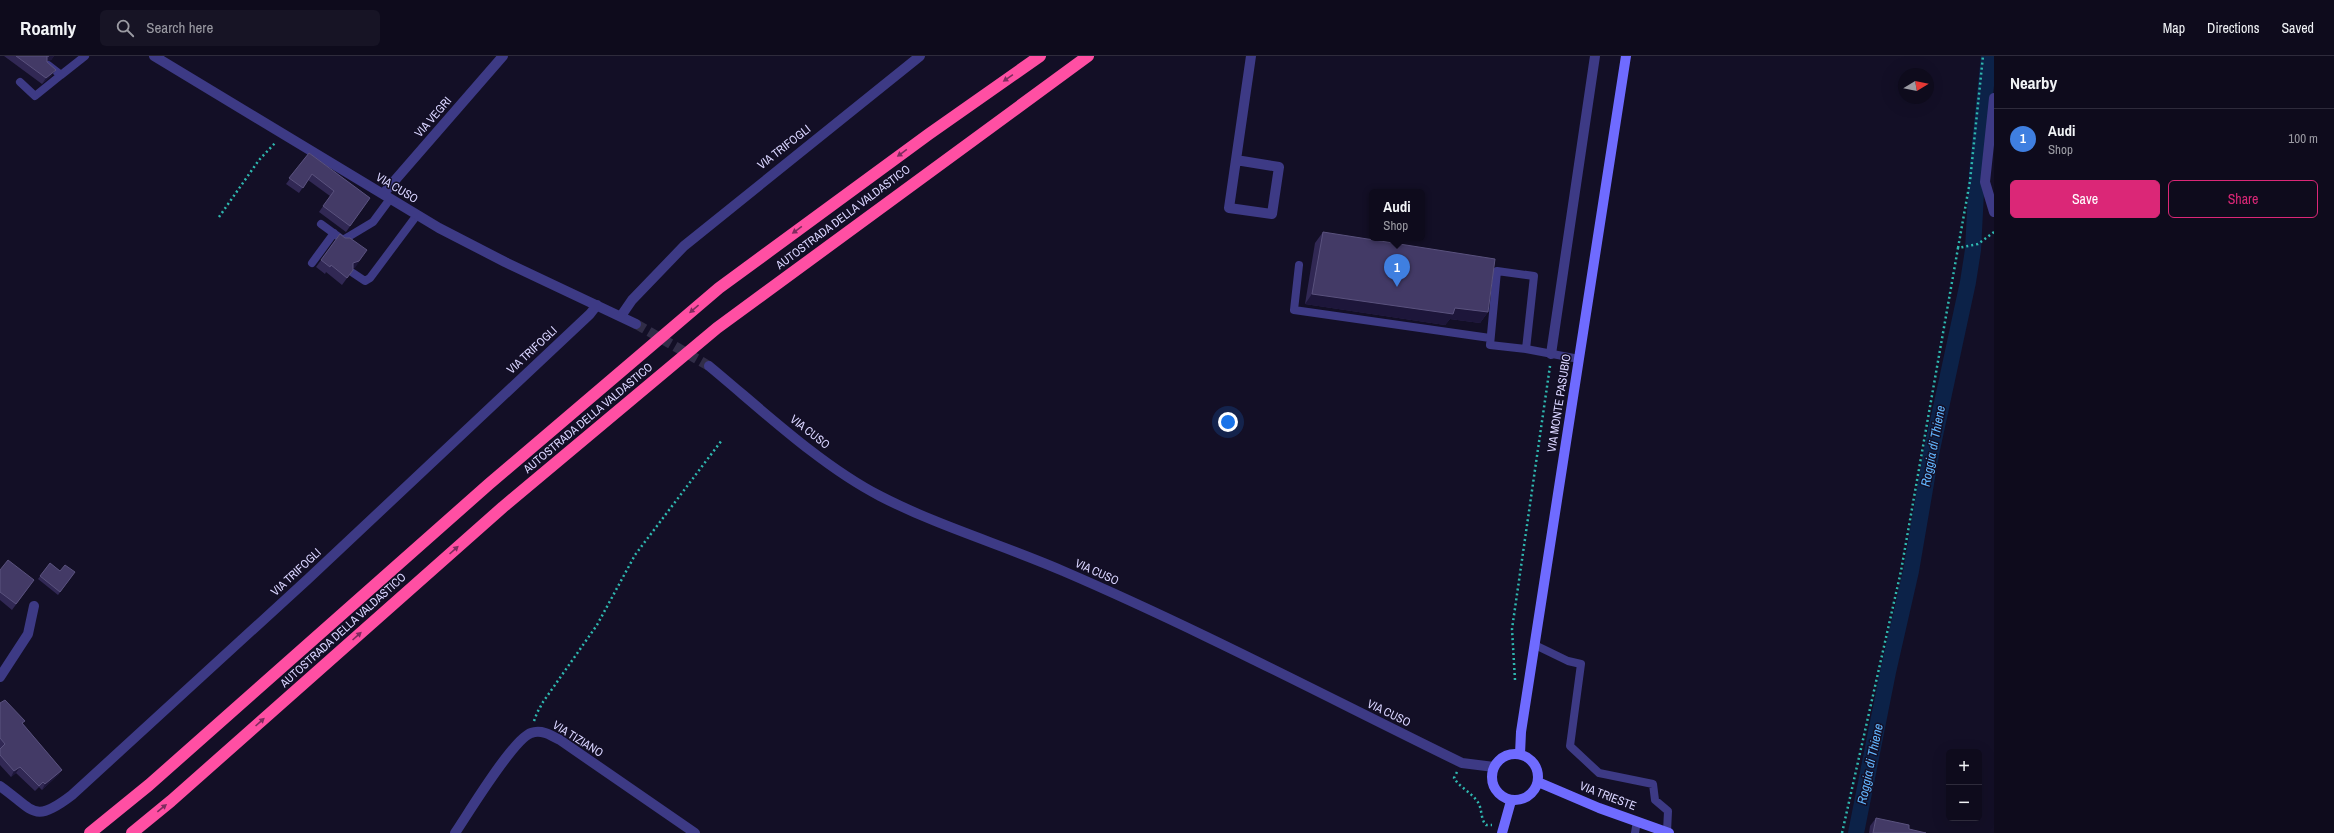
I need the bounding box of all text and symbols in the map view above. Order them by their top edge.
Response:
search box [100,10,380,46]
text: Roamly [20,15,76,41]
icon: search [114,17,136,39]
text: Search here [146,17,213,38]
text: Map [2163,19,2185,37]
text: Directions [2207,19,2259,37]
text: Saved [2281,19,2314,37]
north arrow [1898,68,1934,104]
text: Nearby [2010,71,2057,94]
one-way arrow [1003,74,1013,82]
street label: VIA VEGRI [411,93,455,141]
text: Audi [2048,120,2075,141]
street label: VIA TRIFOGLI [754,121,814,173]
text: 1 [2020,130,2026,147]
text: 100 m [2288,130,2318,147]
text: Shop [2048,141,2073,158]
one-way arrow [897,149,908,157]
street label: AUTOSTRADA DELLA VALDASTICO [772,161,914,273]
street label: VIA CUSO [373,169,421,207]
button: Save [2010,180,2160,218]
button: Share [2168,180,2318,218]
popup [1369,189,1425,241]
text: Audi [1383,196,1411,217]
text: Shop [1383,217,1408,234]
one-way arrow [792,226,803,234]
pin: 1 [1384,254,1410,287]
one-way arrow [688,304,699,313]
street label: VIA TRIFOGLI [503,323,561,377]
street label: VIA MONTE PASUBIO [1543,352,1575,453]
street label: AUTOSTRADA DELLA VALDASTICO [519,359,656,478]
water label: Roggia di Thiene [1917,404,1949,488]
street label: VIA CUSO [787,411,834,453]
your location [1218,412,1238,432]
street label: VIA TRIFOGLI [267,545,325,599]
one-way arrow [450,546,459,555]
street label: VIA CUSO [1073,555,1122,589]
street label: AUTOSTRADA DELLA VALDASTICO [276,569,410,692]
one-way arrow [352,632,362,641]
street label: VIA CUSO [1365,696,1414,731]
street label: VIA TIZIANO [550,717,607,761]
one-way arrow [255,718,265,727]
water label: Roggia di Thiene [1853,722,1887,806]
map controls [1946,749,1982,821]
button: + [1946,749,1982,785]
street label: VIA TRIESTE [1577,778,1639,814]
button: − [1946,785,1982,821]
one-way arrow [157,804,168,813]

